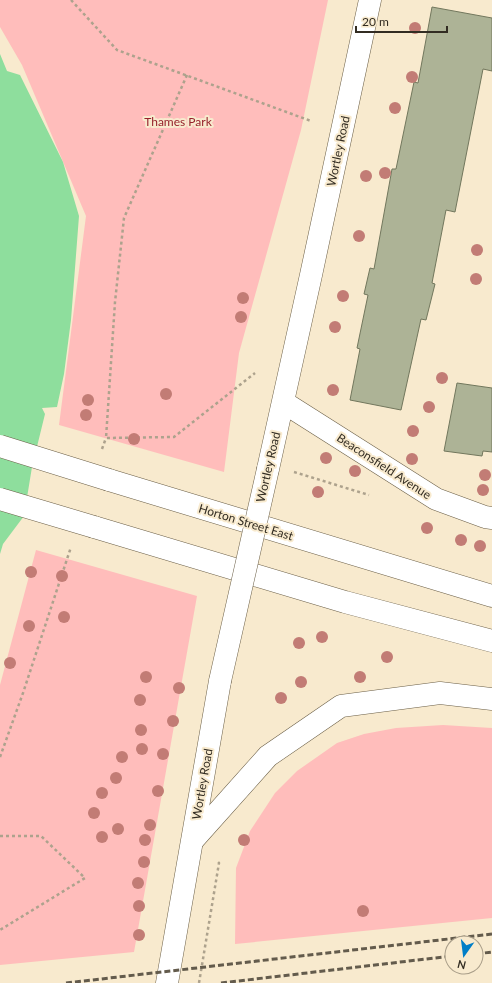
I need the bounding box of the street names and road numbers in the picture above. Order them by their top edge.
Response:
street label: Wortley Road [323,114,353,188]
street label: Wortley Road [253,430,283,504]
street label: Beaconsfield Avenue [334,430,434,502]
street label: Horton Street East [197,501,296,544]
street label: Wortley Road [188,747,216,821]

